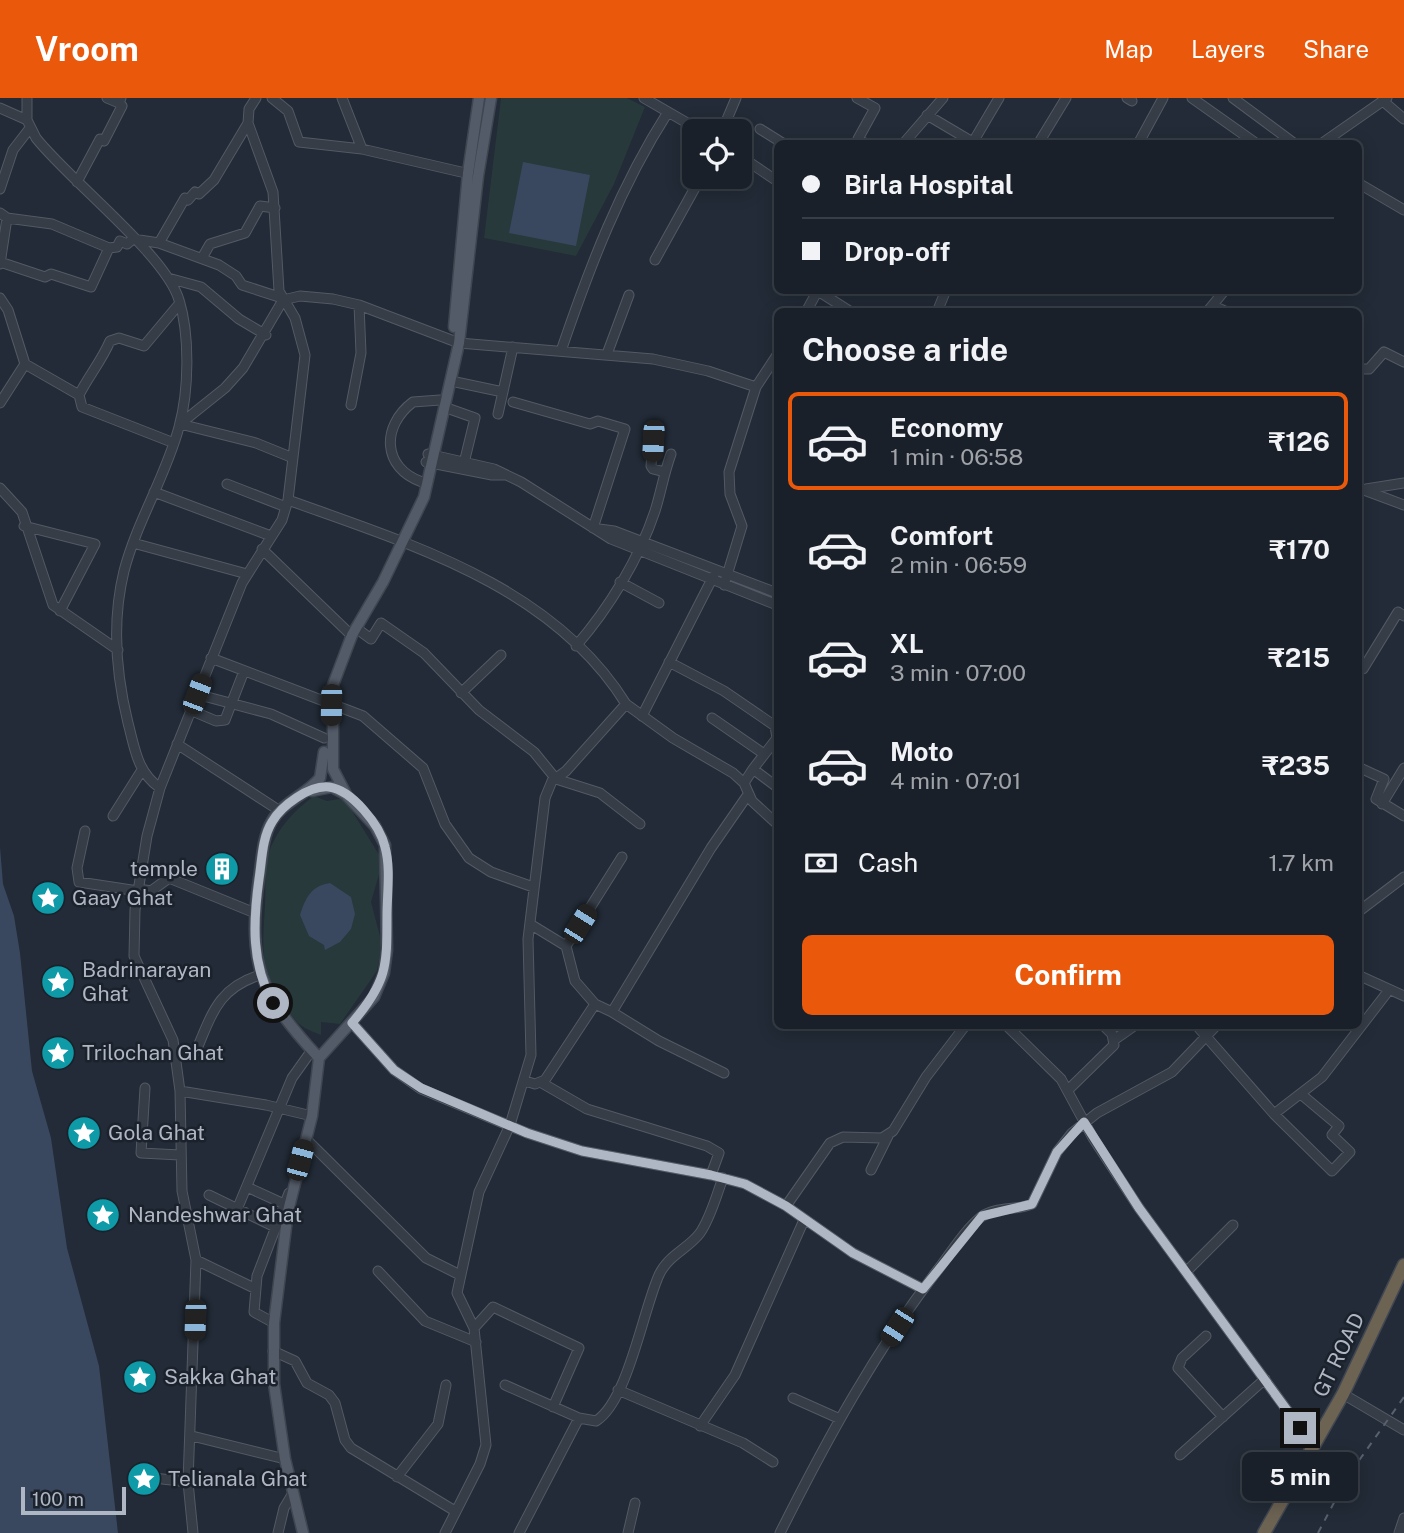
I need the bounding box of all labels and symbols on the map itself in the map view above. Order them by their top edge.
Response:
car [642,419,665,463]
car [180,671,215,717]
car [321,684,342,726]
building icon: temple [203,850,241,888]
place label: temple [130,856,198,881]
place icon: Gaay Ghat [29,879,67,917]
place label: Gaay Ghat [72,885,173,910]
car [560,901,601,947]
place label: Badrinarayan Ghat [82,957,211,1006]
place icon: Badrinarayan Ghat [39,963,77,1001]
route start [257,987,289,1019]
place icon: Trilochan Ghat [39,1034,77,1072]
place label: Trilochan Ghat [82,1040,224,1065]
place icon: Gola Ghat [65,1114,103,1152]
place label: Gola Ghat [108,1120,205,1145]
car [285,1137,316,1183]
place icon: Nandeshwar Ghat [84,1196,122,1234]
place label: Nandeshwar Ghat [128,1202,302,1227]
car [184,1299,207,1341]
car [877,1304,918,1350]
street label: GT ROAD [1308,1309,1370,1401]
place icon: Sakka Ghat [121,1358,159,1396]
place label: Sakka Ghat [164,1364,276,1389]
route end [1284,1412,1316,1444]
callout: 5 min [1242,1452,1358,1502]
place icon: Telianala Ghat [125,1460,163,1498]
place label: Telianala Ghat [168,1466,307,1491]
scale bar [21,1484,126,1516]

